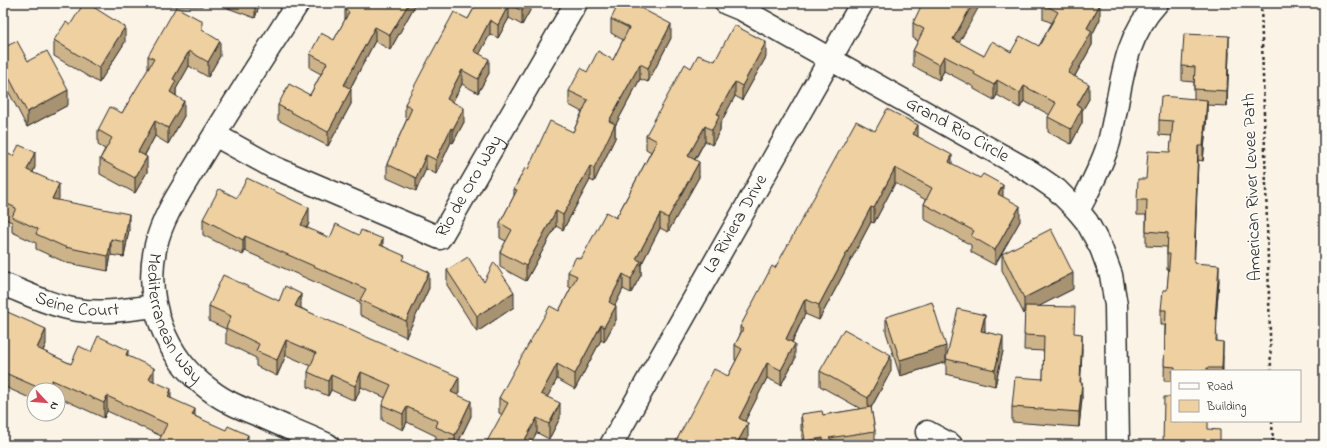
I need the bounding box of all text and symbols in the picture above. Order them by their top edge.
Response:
street label: Grand Rio Circle [901,91,1014,170]
street label: American River Levee Path [1237,92,1269,282]
street label: Rio de Oro Way [430,130,510,243]
street label: La Riviera Drive [698,169,775,278]
street label: Mediterranean Way [139,251,208,390]
street label: Seine Court [31,285,120,325]
legend [1171,370,1301,422]
text: Road [1207,378,1233,396]
north arrow [26,382,66,422]
text: Building [1206,398,1246,417]
text: N [45,399,63,413]

